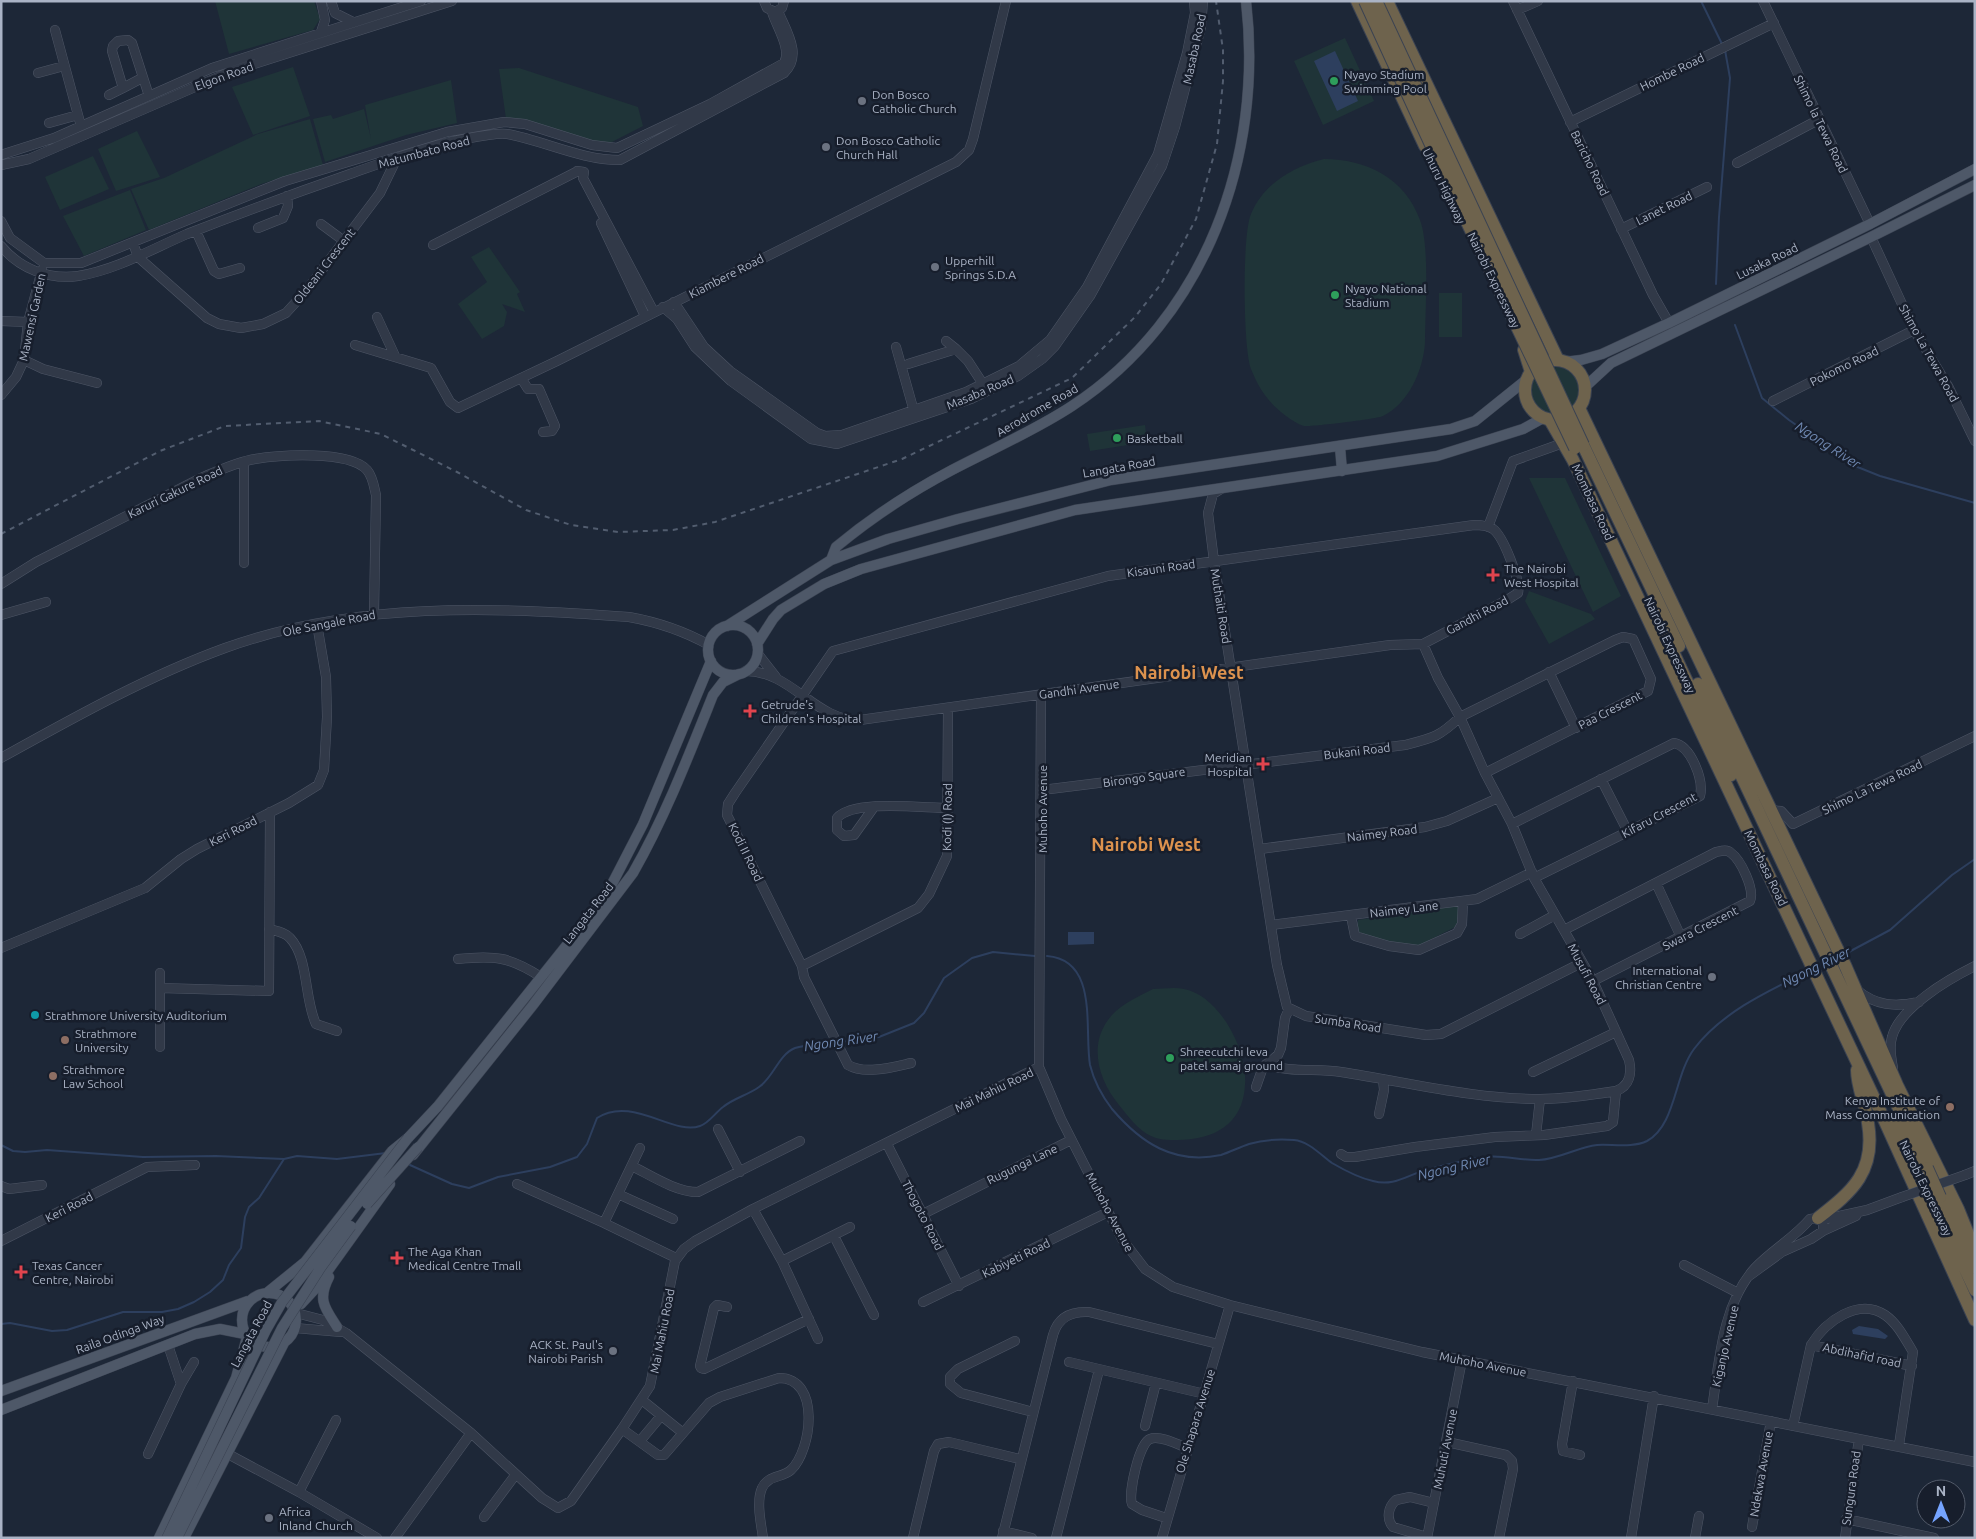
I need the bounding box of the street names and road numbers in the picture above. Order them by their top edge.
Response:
street label: Masaba Road [1180,13,1208,85]
street label: Hombe Road [1638,51,1706,93]
street label: Elgon Road [193,59,255,93]
street label: Shimo la Tewa Road [1792,73,1850,175]
street label: Baricho Road [1569,128,1611,198]
street label: Matumbato Road [377,134,471,170]
street label: Uhuru Highway [1420,146,1468,226]
street label: Lanet Road [1634,189,1694,227]
street label: Oldeani Crescent [290,225,358,306]
street label: Nairobi Expressway [1465,230,1523,330]
street label: Lusaka Road [1734,240,1800,282]
street label: Kiambere Road [686,252,766,300]
street label: Mawensi Garden [16,272,48,362]
street label: Shimo La Tewa Road [1897,302,1961,404]
street label: Pokomo Road [1808,344,1880,388]
street label: Masaba Road [945,372,1015,412]
street label: Aerodrome Road [994,381,1080,439]
street label: Langata Road [1082,454,1156,480]
street label: Mombasa Road [1570,462,1616,542]
street label: Karuri Gakure Road [126,463,224,521]
street label: Kisauni Road [1126,557,1196,579]
street label: Muthaiti Road [1209,567,1233,645]
street label: Gandhi Road [1444,593,1510,637]
street label: Nairobi Expressway [1642,595,1698,695]
street label: Ole Sangale Road [281,608,377,638]
street label: Gandhi Avenue [1038,677,1120,701]
street label: Paa Crescent [1576,688,1644,732]
street label: Bukani Road [1323,740,1391,762]
street label: Shimo La Tewa Road [1820,757,1924,817]
street label: Muhoho Avenue [1036,765,1049,853]
street label: Birongo Square [1102,765,1186,789]
street label: Kodi (I) Road [940,783,955,851]
street label: Kifaru Crescent [1619,790,1699,840]
street label: Keri Road [207,813,259,849]
street label: Kodi II Road [726,821,766,883]
street label: Naimey Road [1346,822,1418,844]
street label: Mombasa Road [1742,828,1790,908]
street label: Langata Road [560,880,616,946]
street label: Naimey Lane [1369,898,1439,920]
street label: Swara Crescent [1660,903,1740,953]
street label: Musufi Road [1565,941,1609,1007]
street label: Sumba Road [1314,1011,1382,1035]
street label: Mai Mahiu Road [953,1065,1035,1115]
street label: Nairobi Expressway [1897,1138,1955,1238]
street label: Rugunga Lane [985,1141,1059,1187]
street label: Muhoho Avenue [1084,1170,1136,1254]
street label: Thogoto Road [900,1178,946,1252]
street label: Keri Road [43,1189,95,1225]
street label: Kabiyeti Road [980,1236,1052,1280]
street label: Mai Mahiu Road [647,1288,677,1374]
street label: Langata Road [228,1299,274,1369]
street label: Kiganjo Avenue [1709,1304,1741,1388]
street label: Raila Odinga Way [74,1312,166,1356]
street label: Abdihafid road [1822,1340,1902,1370]
street label: Muhoho Avenue [1438,1349,1528,1379]
street label: Ole Shapara Avenue [1173,1367,1217,1475]
street label: Muhuti Avenue [1431,1408,1459,1490]
street label: Ndekwa Avenue [1747,1430,1775,1518]
street label: Sungura Road [1839,1450,1863,1526]

